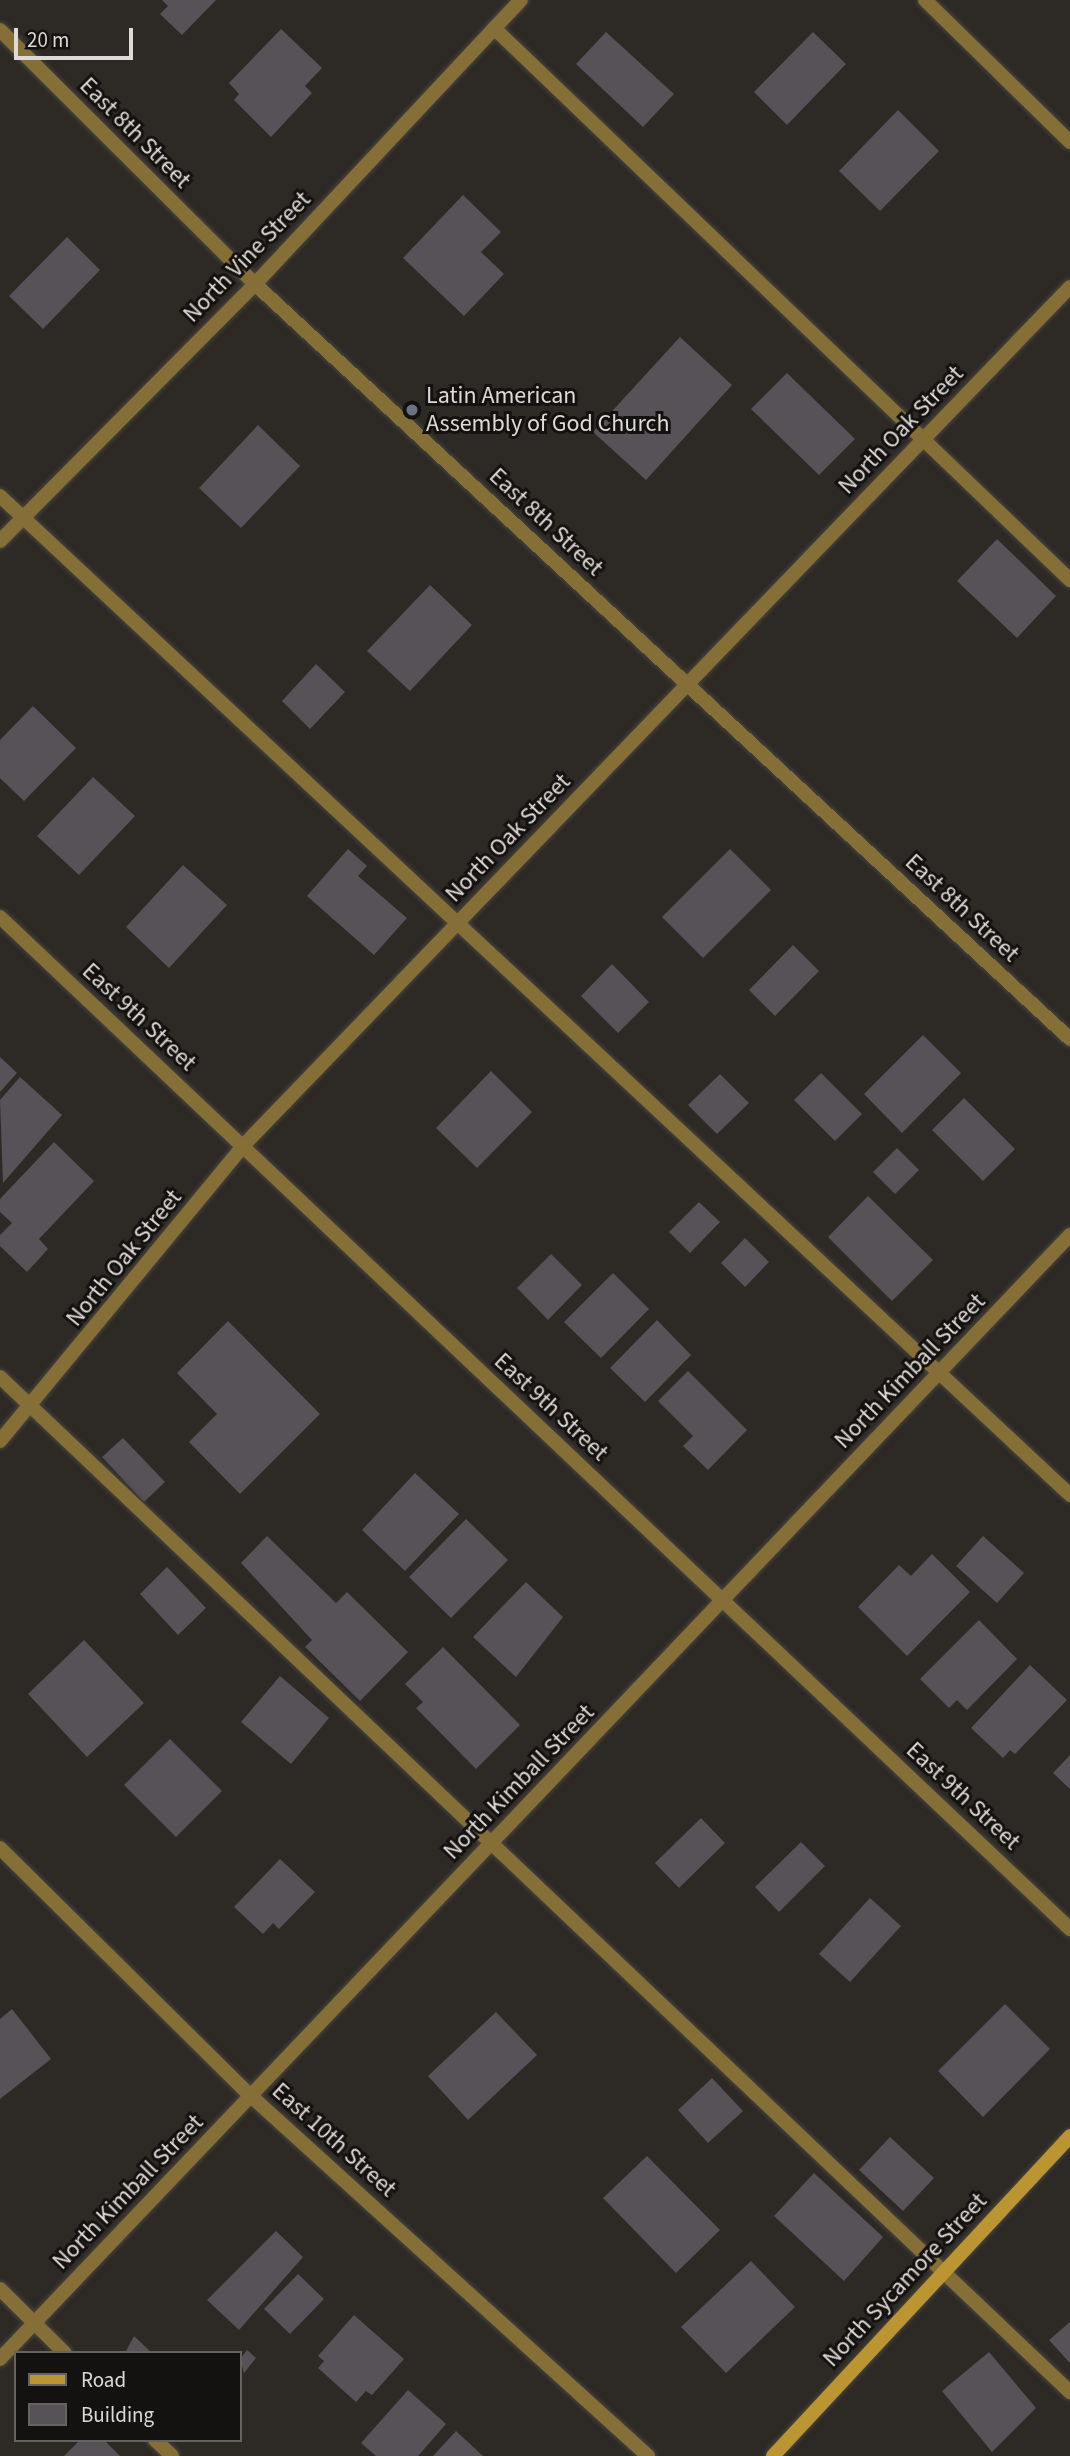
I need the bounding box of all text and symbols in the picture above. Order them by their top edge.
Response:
scale bar [18,14,136,58]
text: 20 m [27,25,69,55]
street label: East 8th Street [73,71,197,195]
street label: North Vine Street [177,185,317,329]
street label: North Oak Street [832,360,970,500]
place label: Latin American Assembly of God Church [426,382,669,438]
marker: Latin American Assembly of God Church [404,402,420,418]
street label: East 8th Street [483,462,609,582]
street label: North Oak Street [439,768,577,908]
street label: East 8th Street [899,848,1025,968]
street label: East 9th Street [76,957,202,1077]
street label: North Oak Street [60,1184,188,1332]
street label: North Kimball Street [829,1287,991,1455]
street label: East 9th Street [488,1347,614,1467]
street label: North Kimball Street [438,1698,600,1866]
street label: East 9th Street [900,1736,1026,1856]
street label: East 10th Street [266,2077,402,2203]
street label: North Kimball Street [47,2108,209,2276]
street label: North Sycamore Street [817,2187,993,2373]
legend [14,2351,242,2442]
text: Road [81,2365,126,2395]
text: Building [81,2400,154,2430]

